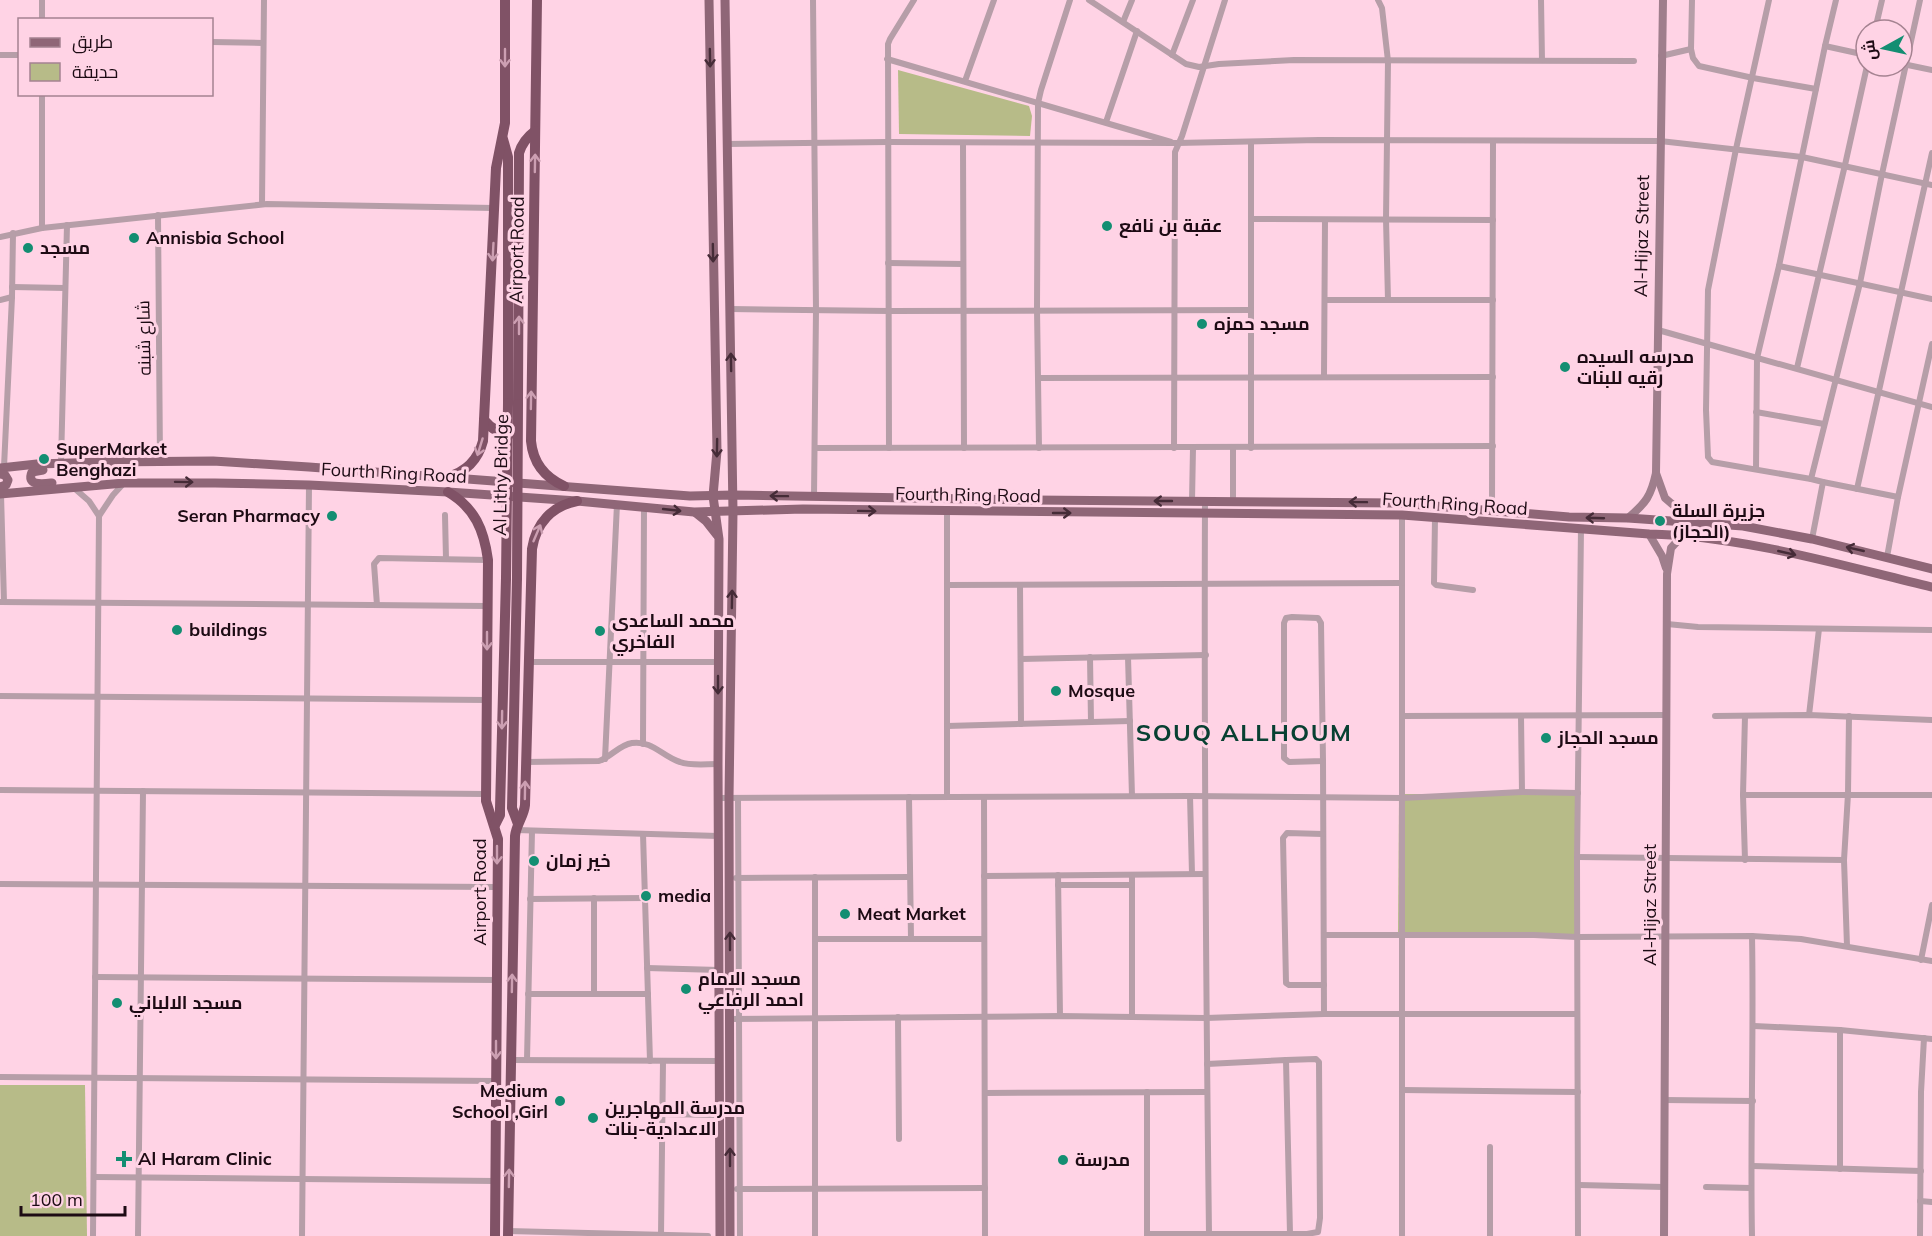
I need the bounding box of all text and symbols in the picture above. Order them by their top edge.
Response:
legend [18,18,213,96]
north arrow [1854,18,1914,78]
text: طريق [72,30,113,54]
text: ش [1858,39,1880,62]
one-way arrow [499,48,511,68]
one-way arrow [704,48,716,68]
text: حديقة [72,60,118,83]
one-way arrow [529,154,540,174]
street label: Al-Hijaz Street [1629,175,1654,297]
street label: Airport Road [504,196,529,304]
place label: عقبة بن نافع [1119,214,1222,238]
marker: عقبة بن نافع [1100,219,1114,233]
place label: Annisbia School [146,226,284,249]
marker: Annisbia School [127,231,141,245]
place label: مسجد [40,236,90,259]
marker: مسجد [21,241,35,255]
one-way arrow [487,242,498,262]
one-way arrow [708,243,719,263]
street label: شارع شبنه [131,300,157,376]
place label: مسجد حمزه [1214,312,1310,335]
one-way arrow [513,315,525,335]
marker: مسجد حمزه [1195,317,1209,331]
place label: مدرسه السيده رقيه للبنات [1577,345,1694,389]
one-way arrow [725,352,736,372]
marker: مدرسه السيده رقيه للبنات [1558,360,1572,374]
one-way arrow [525,391,537,411]
street label: Al Lithy Bridge [488,414,513,536]
place label: SuperMarket Benghazi [56,437,167,481]
one-way arrow [474,437,485,456]
one-way arrow [711,438,722,458]
marker: SuperMarket Benghazi [37,452,51,466]
street label: Fourth Ring Road [321,457,468,488]
one-way arrow [173,476,193,488]
street label: Fourth Ring Road [895,482,1041,507]
street label: Fourth Ring Road [1381,487,1529,520]
one-way arrow [770,490,790,502]
one-way arrow [1154,495,1174,507]
one-way arrow [1349,497,1369,508]
place label: جزيرة السلة (الحجاز) [1672,499,1765,543]
place label: Seran Pharmacy [177,504,320,527]
one-way arrow [662,505,681,516]
one-way arrow [856,505,876,516]
one-way arrow [1051,507,1071,519]
marker: Seran Pharmacy [325,509,339,523]
one-way arrow [1585,513,1605,524]
marker: جزيرة السلة (الحجاز) [1653,514,1667,528]
one-way arrow [532,524,543,542]
one-way arrow [1846,543,1865,555]
one-way arrow [1777,548,1796,559]
one-way arrow [726,589,738,609]
place label: محمد الساعدى الفاخري [612,609,734,656]
place label: buildings [189,618,267,641]
marker: buildings [170,623,184,637]
marker: محمد الساعدى الفاخري [593,624,607,638]
one-way arrow [481,630,493,650]
one-way arrow [712,674,724,694]
place label: Mosque [1068,679,1135,702]
marker: Mosque [1049,684,1063,698]
one-way arrow [497,710,508,730]
district label: SOUQ ALLHOUM [1136,717,1352,747]
place label: مسجد الحجاز [1557,726,1659,749]
marker: مسجد الحجاز [1539,731,1553,745]
one-way arrow [519,780,531,800]
street label: Airport Road [468,838,491,946]
one-way arrow [492,844,503,864]
street label: Al-Hijaz Street [1638,844,1661,966]
place label: خير زمان [546,849,611,872]
marker: خير زمان [527,854,541,868]
place label: media [658,884,711,907]
marker: media [639,889,653,903]
place label: Meat Market [857,902,966,925]
marker: Meat Market [838,907,852,921]
one-way arrow [724,931,736,951]
place label: مسجد الامام احمد الرفاعي [698,967,804,1015]
one-way arrow [506,973,518,993]
marker: مسجد الامام احمد الرفاعي [679,982,693,996]
place label: مسجد الالباني [129,991,242,1018]
marker: مسجد الالباني [110,996,124,1010]
one-way arrow [490,1039,502,1059]
place label: Medium School ,Girl [452,1079,548,1123]
marker: Medium School ,Girl [553,1094,567,1108]
place label: مدرسة المهاجرين الاعدادية-بنات [605,1096,745,1140]
marker: مدرسة المهاجرين الاعدادية-بنات [586,1111,600,1125]
place label: Al Haram Clinic [138,1147,272,1170]
one-way arrow [724,1147,736,1167]
place label: مدرسة [1075,1148,1130,1171]
marker: Al Haram Clinic [115,1150,133,1168]
marker: مدرسة [1056,1153,1070,1167]
one-way arrow [503,1168,515,1188]
scale bar [21,1179,124,1217]
text: 100 m [30,1188,83,1211]

